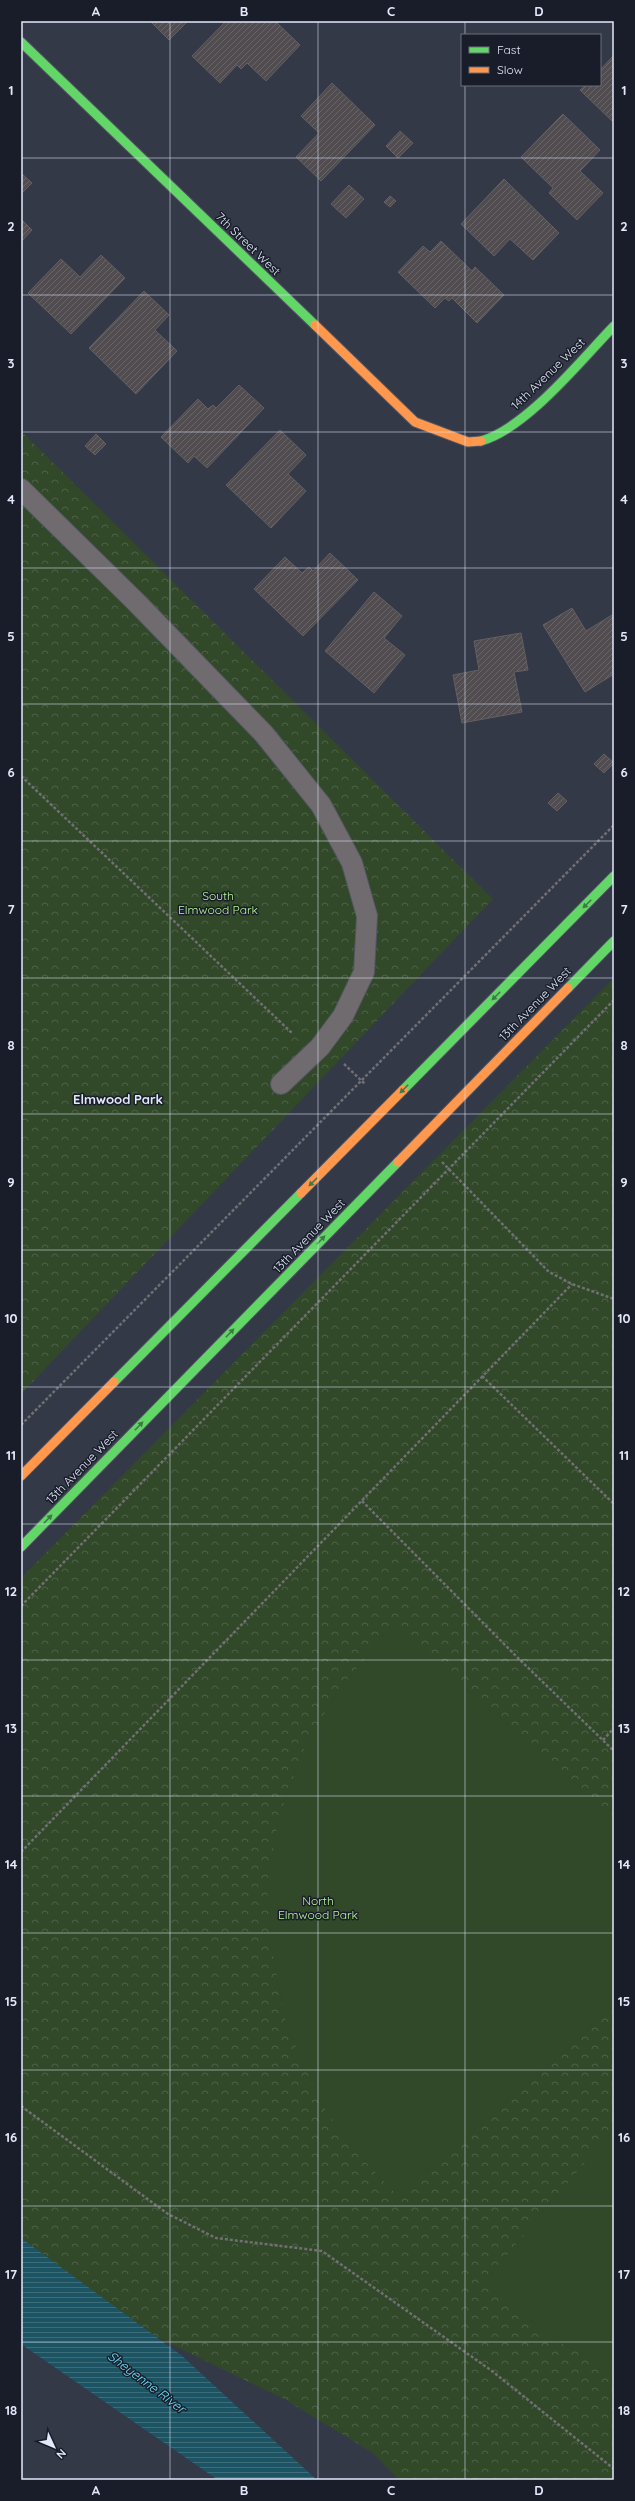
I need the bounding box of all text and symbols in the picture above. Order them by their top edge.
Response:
text: A [92,3,101,19]
text: B [240,3,248,19]
text: C [387,3,395,19]
text: D [534,3,544,19]
legend [461,34,601,86]
text: Fast [497,42,521,57]
text: Slow [497,62,523,77]
text: 1 [8,82,14,98]
text: 1 [621,82,627,98]
street label: 7th Street West [213,209,284,278]
text: 2 [7,218,15,234]
text: 2 [620,218,628,234]
street label: 14th Avenue West [508,335,588,413]
text: 3 [8,355,15,371]
text: 3 [621,355,628,371]
text: 4 [7,491,15,507]
text: 4 [620,491,628,507]
text: 5 [7,628,15,644]
text: 5 [620,628,628,644]
text: 6 [7,764,15,780]
text: 6 [620,764,628,780]
park label: South Elmwood Park [178,888,258,917]
one-way arrow [582,899,592,909]
text: 7 [7,901,15,917]
text: 7 [620,901,628,917]
street label: 13th Avenue West [496,964,574,1044]
one-way arrow [491,991,500,1001]
text: 8 [7,1037,15,1053]
text: 8 [620,1037,628,1053]
one-way arrow [400,1084,409,1094]
district label: Elmwood Park [73,1091,163,1107]
text: 9 [7,1174,15,1190]
text: 9 [620,1174,628,1190]
one-way arrow [308,1177,318,1187]
street label: 13th Avenue West [270,1196,348,1276]
one-way arrow [316,1235,326,1245]
text: 10 [4,1310,18,1326]
text: 10 [617,1310,631,1326]
one-way arrow [225,1328,235,1338]
one-way arrow [134,1421,144,1431]
street label: 13th Avenue West [43,1427,121,1507]
text: 11 [6,1447,16,1463]
text: 11 [619,1447,629,1463]
one-way arrow [43,1514,53,1524]
text: 12 [5,1583,17,1599]
text: 12 [618,1583,630,1599]
text: 13 [5,1720,17,1736]
text: 13 [618,1720,630,1736]
text: 14 [5,1856,18,1872]
text: 14 [618,1856,631,1872]
park label: North Elmwood Park [278,1893,358,1922]
text: 15 [5,1993,17,2009]
text: 15 [618,1993,630,2009]
text: 16 [5,2129,17,2145]
text: 16 [618,2129,630,2145]
text: 17 [5,2266,17,2282]
text: 17 [618,2266,630,2282]
water label: Sheyenne River [105,2348,191,2418]
text: 18 [5,2402,17,2418]
text: 18 [618,2402,630,2418]
north arrow [34,2427,74,2467]
text: N [53,2446,69,2462]
text: A [92,2482,101,2498]
text: B [240,2482,248,2498]
text: C [387,2482,395,2498]
text: D [534,2482,544,2498]

